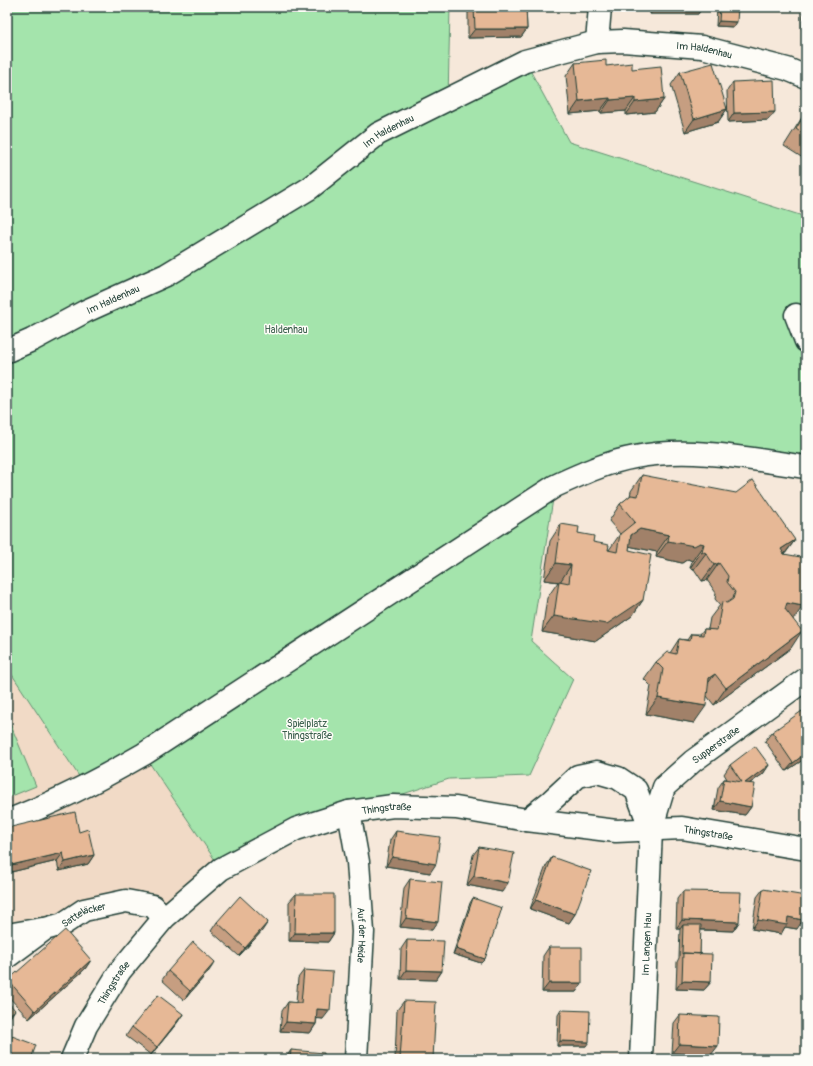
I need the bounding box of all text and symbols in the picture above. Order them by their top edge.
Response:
street label: Im Haldenhau [676,40,733,62]
street label: Im Haldenhau [361,112,416,151]
street label: Im Haldenhau [85,283,142,317]
park label: Haldenhau [265,324,307,336]
park label: Spielplatz Thingstraße [282,718,332,742]
street label: Supperstraße [690,724,742,767]
street label: Thingstraße [361,801,412,817]
street label: Thingstraße [682,823,734,844]
street label: Satteläcker [59,900,107,930]
street label: Auf der Heide [354,907,368,963]
street label: Im Langen Hau [640,912,654,976]
street label: Thingstraße [96,959,133,1007]

